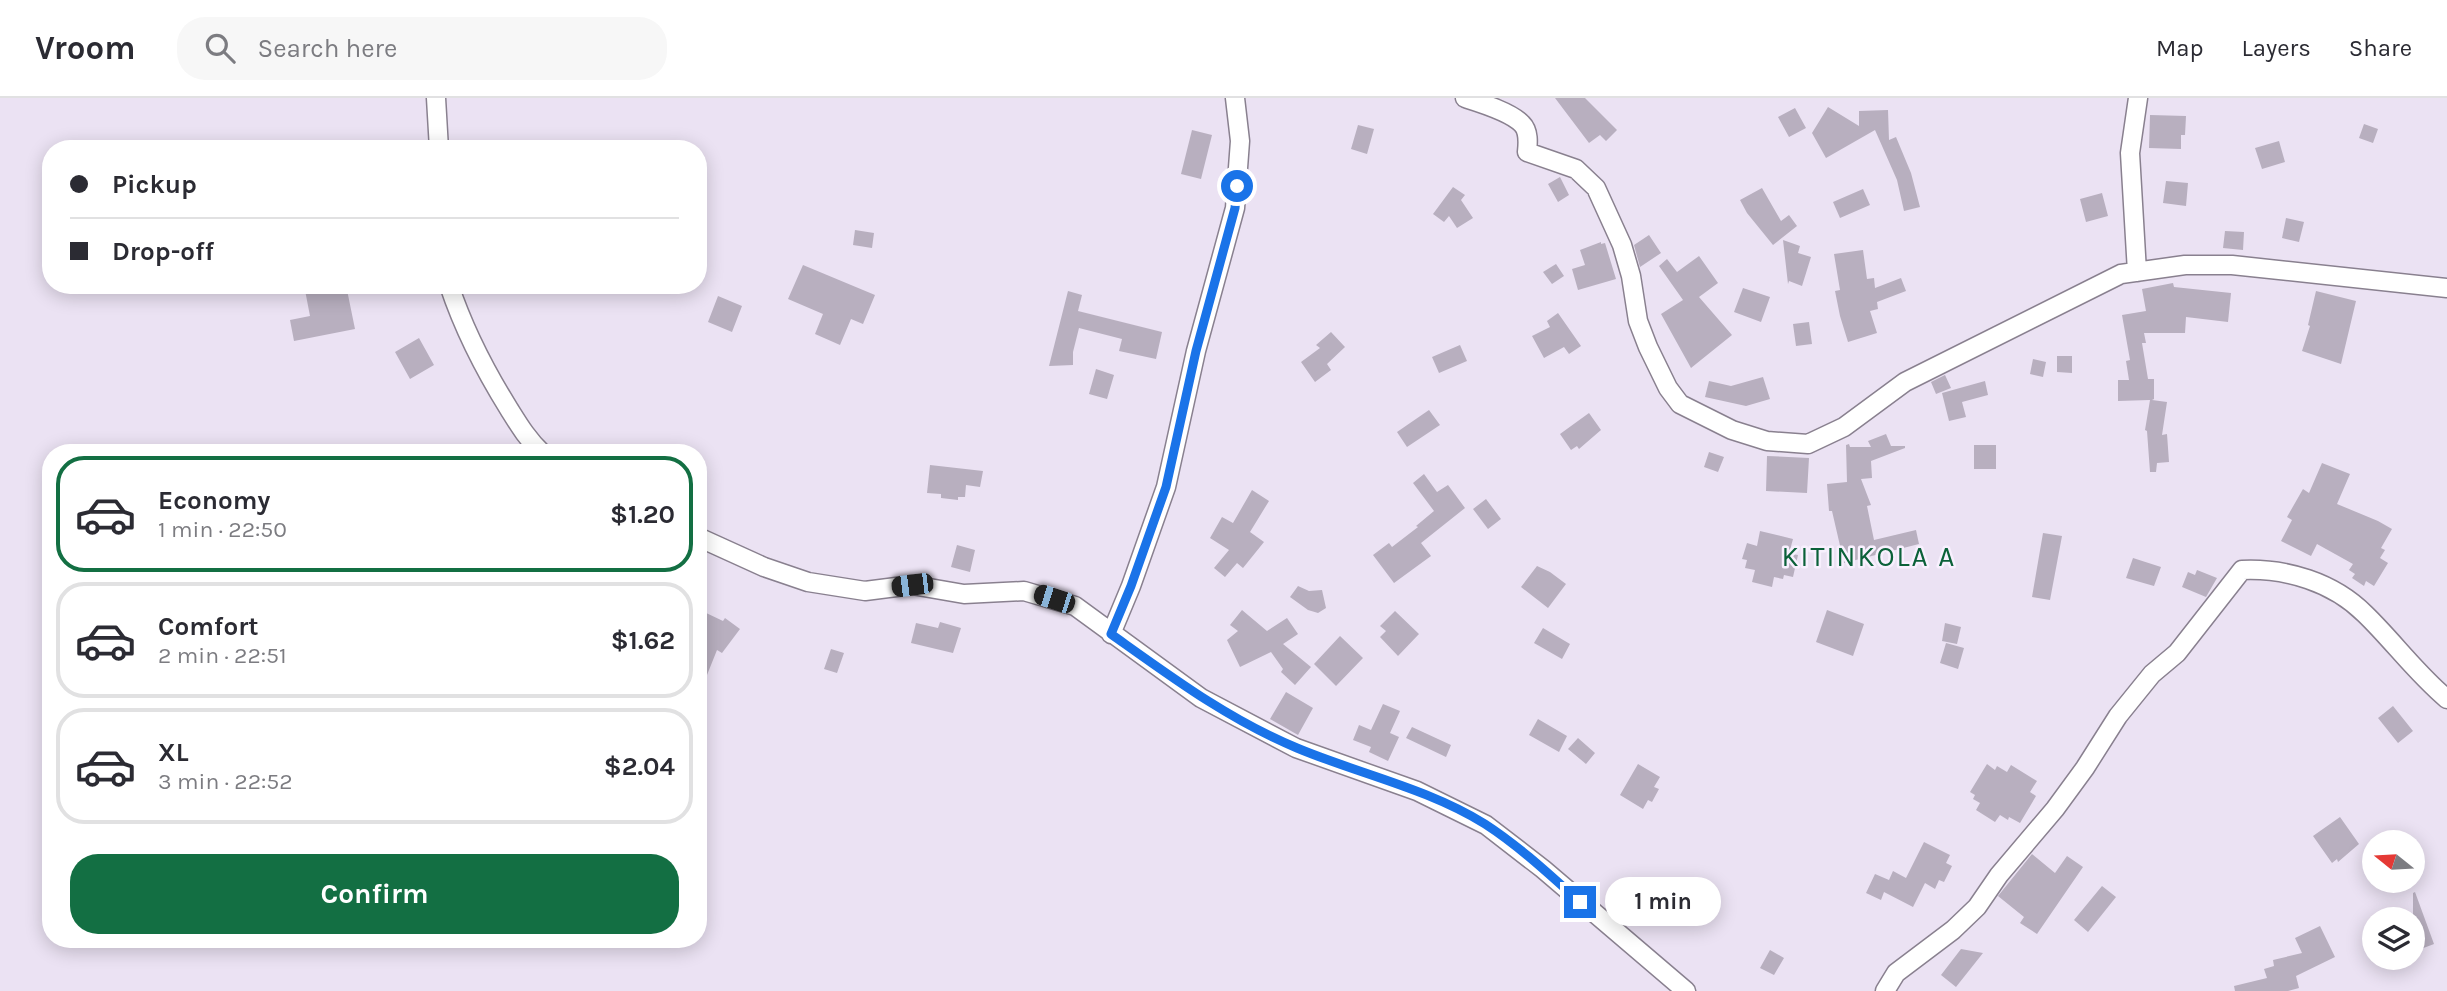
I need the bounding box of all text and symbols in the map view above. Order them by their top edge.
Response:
search box [177,17,667,80]
text: Vroom [35,29,135,67]
icon: search [201,29,239,67]
text: Search here [257,33,397,64]
text: Map [2156,34,2204,62]
text: Layers [2242,34,2311,62]
text: Share [2349,34,2412,62]
text: Pickup [112,169,197,200]
route start [1221,170,1253,202]
text: Drop-off [112,236,214,267]
icon: car [74,483,137,546]
text: Economy [158,485,270,516]
text: $1.20 [610,499,675,530]
text: 1 min · 22:50 [158,516,287,543]
district label: KITINKOLA A [1782,540,1956,573]
car [890,572,935,598]
car [1031,583,1078,615]
icon: car [74,609,137,672]
text: Comfort [158,611,259,642]
text: $1.62 [611,625,675,656]
text: 2 min · 22:51 [158,642,287,669]
icon: car [74,735,137,798]
text: XL [158,737,189,768]
text: $2.04 [604,751,675,782]
text: 3 min · 22:52 [158,768,293,795]
north arrow [2362,830,2426,892]
map controls [2362,830,2425,970]
button: Confirm [70,854,679,934]
callout: 1 min [1604,878,1720,926]
route end [1564,886,1596,918]
text: 1 min [1634,888,1692,915]
button: layers [2362,907,2425,970]

